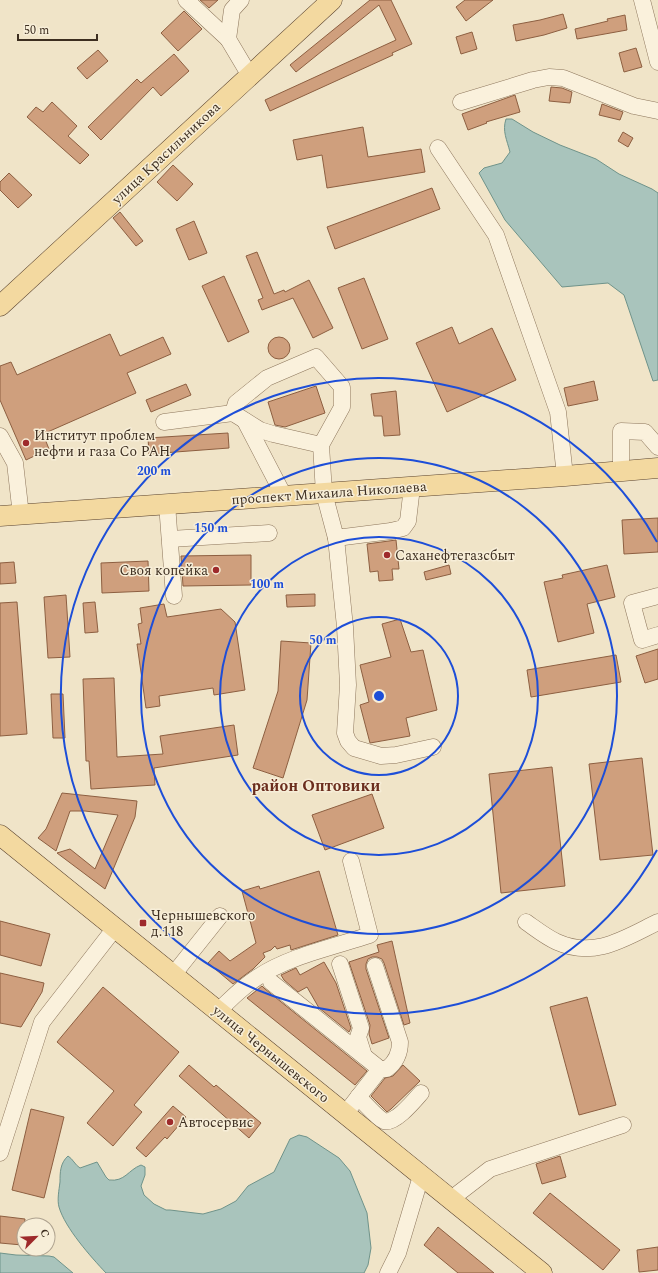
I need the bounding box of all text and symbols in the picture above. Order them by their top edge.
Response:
scale bar [18,16,97,42]
text: 50 m [24,21,49,40]
street label: улица Красильникова [106,97,225,210]
place label: Институт проблем нефти и газа Со РАН [34,425,170,462]
marker: Институт проблем нефти и газа Со РАН [21,438,31,448]
text: 200 m [137,462,171,481]
street label: проспект Михаила Николаева [231,476,428,510]
text: 150 m [194,519,228,538]
place label: Саханефтегазсбыт [395,545,515,566]
marker: Саханефтегазсбыт [382,550,392,560]
place label: Своя копейка [119,560,208,581]
marker: Своя копейка [211,565,221,575]
text: 100 m [250,575,284,594]
text: 50 m [309,631,337,650]
centre of rings [372,689,386,703]
district label: район Оптовики [252,774,380,798]
place label: Чернышевского д.118 [151,905,255,942]
marker: Чернышевского д.118 [138,918,148,928]
street label: улица Чернышевского [207,999,334,1108]
place label: Автосервис [178,1112,254,1133]
marker: Автосервис [165,1117,175,1127]
north arrow [16,1217,56,1257]
text: С [35,1226,54,1240]

